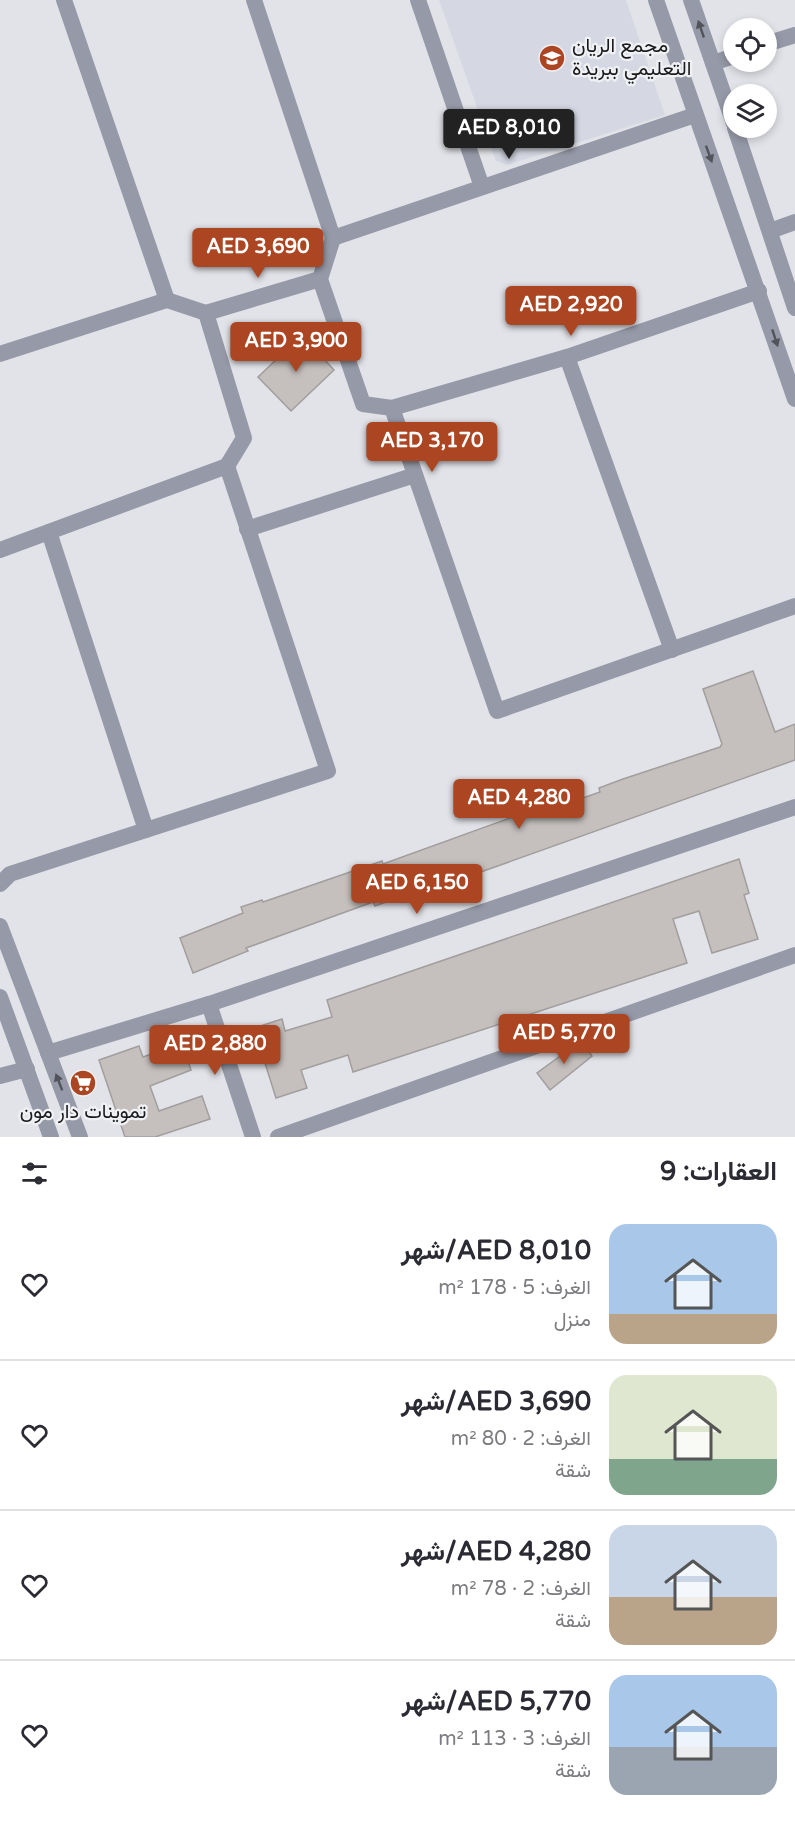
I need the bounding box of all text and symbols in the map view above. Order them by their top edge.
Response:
map controls [723,18,777,138]
button: locate [723,18,777,72]
one-way arrow [695,20,705,38]
place label: مجمع الريان التعليمي ببريدة [572,34,691,85]
school or university icon: مجمع الريان التعليمي ببريدة [537,43,567,73]
button: layers [723,84,777,138]
pin: AED 8,010 [440,109,578,160]
text: AED 8,010 [457,116,561,140]
one-way arrow [705,146,715,164]
pin: AED 3,690 [189,228,327,279]
text: AED 3,690 [206,235,310,259]
pin: AED 2,920 [502,286,640,337]
text: AED 2,920 [519,293,623,317]
pin: AED 3,900 [227,322,365,373]
text: AED 3,900 [244,329,348,353]
one-way arrow [771,329,780,347]
pin: AED 3,170 [363,422,501,473]
text: AED 3,170 [380,429,484,453]
pin: AED 4,280 [450,779,588,830]
text: AED 4,280 [467,786,571,810]
pin: AED 6,150 [348,864,486,915]
text: AED 6,150 [365,871,469,895]
pin: AED 5,770 [495,1014,633,1065]
text: AED 5,770 [513,1021,615,1045]
pin: AED 2,880 [146,1025,284,1076]
text: AED 2,880 [163,1032,267,1056]
supermarket icon: تموينات دار مون [68,1068,98,1098]
one-way arrow [54,1073,63,1091]
place label: تموينات دار مون [20,1100,146,1124]
text: العقارات: 9 [660,1156,777,1187]
icon: filters [18,1157,51,1190]
text: AED 8,010/شهر [401,1235,591,1266]
icon: home [657,1248,729,1320]
icon: heart [18,1268,51,1301]
text: الغرف: 5 · 178 m² [438,1276,591,1300]
text: منزل [554,1308,591,1332]
text: AED 3,690/شهر [401,1386,591,1417]
icon: home [657,1399,729,1471]
icon: heart [18,1419,51,1452]
text: الغرف: 2 · 80 m² [451,1427,591,1451]
text: شقة [555,1459,591,1483]
text: AED 4,280/شهر [401,1536,591,1567]
icon: home [657,1549,729,1621]
icon: heart [18,1569,51,1602]
text: الغرف: 2 · 78 m² [451,1577,591,1601]
text: شقة [555,1609,591,1633]
text: AED 5,770/شهر [402,1686,591,1717]
icon: home [657,1699,729,1771]
icon: heart [18,1719,51,1752]
text: الغرف: 3 · 113 m² [438,1727,591,1751]
text: شقة [555,1759,591,1783]

